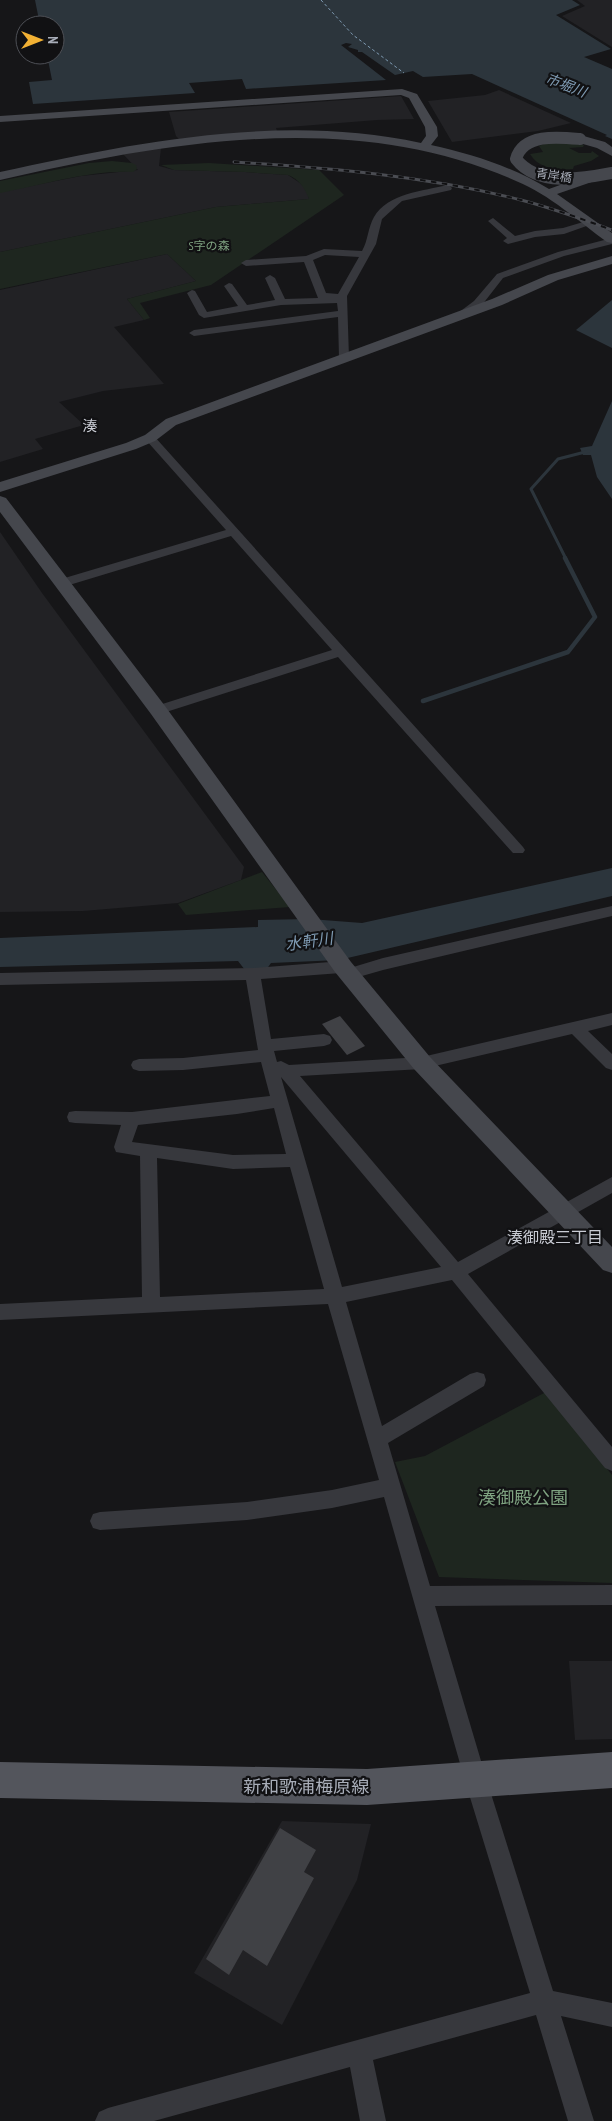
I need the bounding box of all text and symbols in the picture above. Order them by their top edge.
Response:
north arrow [15,15,65,65]
text: N [44,36,62,44]
water label: 市堀川 [543,69,591,102]
street label: 青岸橋 [535,165,573,185]
park label: S字の森 [188,238,230,253]
district label: 湊 [82,416,98,435]
water label: 水軒川 [284,927,336,954]
district label: 湊御殿三丁目 [507,1227,603,1247]
park label: 湊御殿公園 [478,1486,568,1509]
street label: 新和歌浦梅原線 [243,1775,369,1798]

